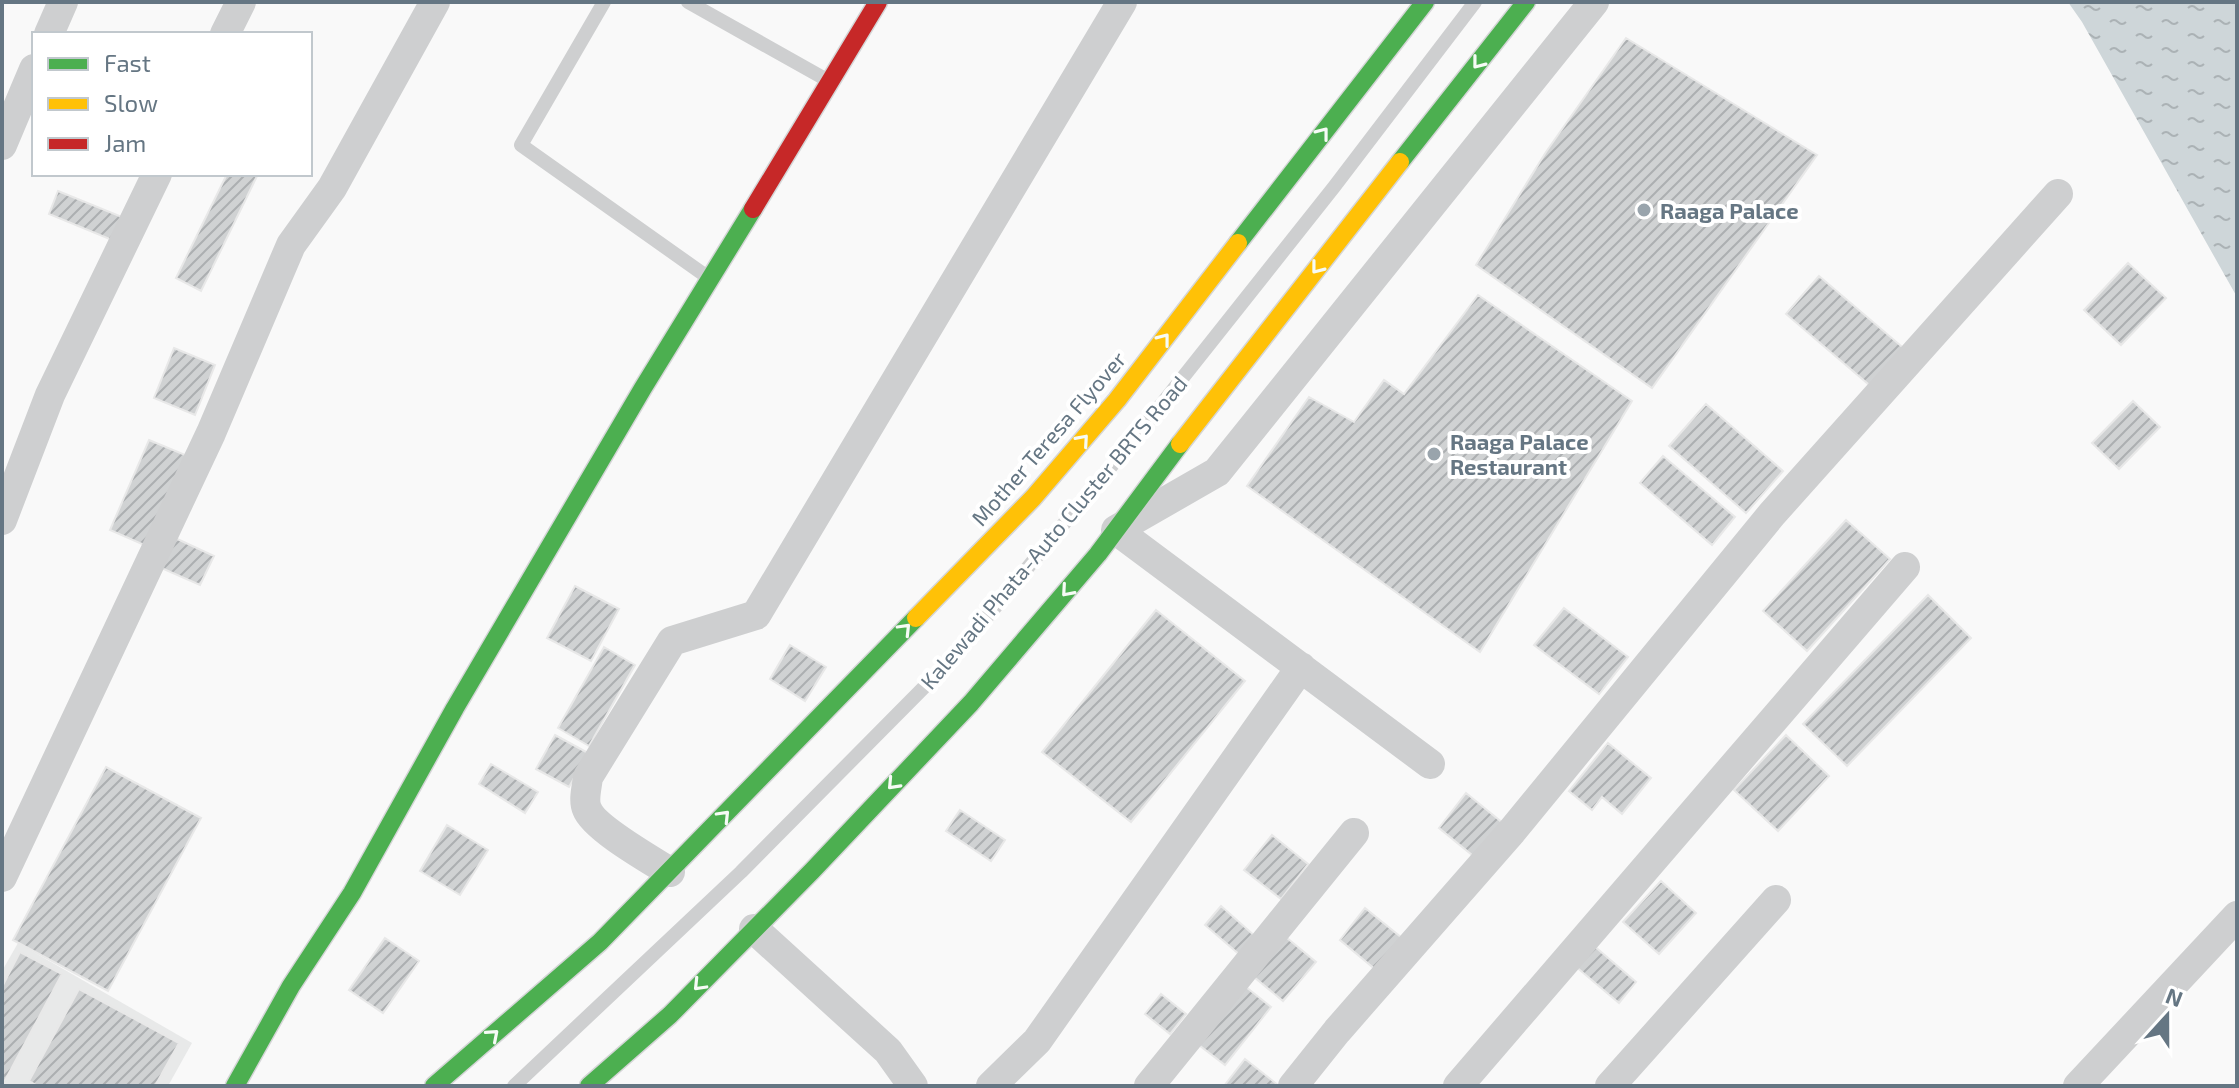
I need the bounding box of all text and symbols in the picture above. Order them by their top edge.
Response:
legend [32,32,312,176]
text: Fast [104,48,151,77]
one-way arrow [1473,54,1487,69]
text: Slow [104,88,158,117]
one-way arrow [1314,127,1328,142]
text: Jam [104,128,146,157]
place label: Raaga Palace [1660,197,1799,223]
marker: Raaga Palace [1635,201,1653,219]
one-way arrow [1313,259,1327,274]
one-way arrow [1155,333,1169,348]
street label: Mother Teresa Flyover [965,346,1131,530]
street label: Kalewadi Phata-Auto Cluster BRTS Road [914,370,1192,694]
place label: Raaga Palace Restaurant [1450,428,1589,479]
one-way arrow [1073,434,1087,449]
marker: Raaga Palace Restaurant [1425,445,1443,463]
one-way arrow [1062,581,1077,596]
one-way arrow [895,624,910,638]
one-way arrow [889,775,903,790]
one-way arrow [714,811,729,825]
one-way arrow [694,976,709,990]
north arrow [2127,976,2207,1056]
text: N [2162,981,2187,1011]
one-way arrow [483,1030,498,1045]

